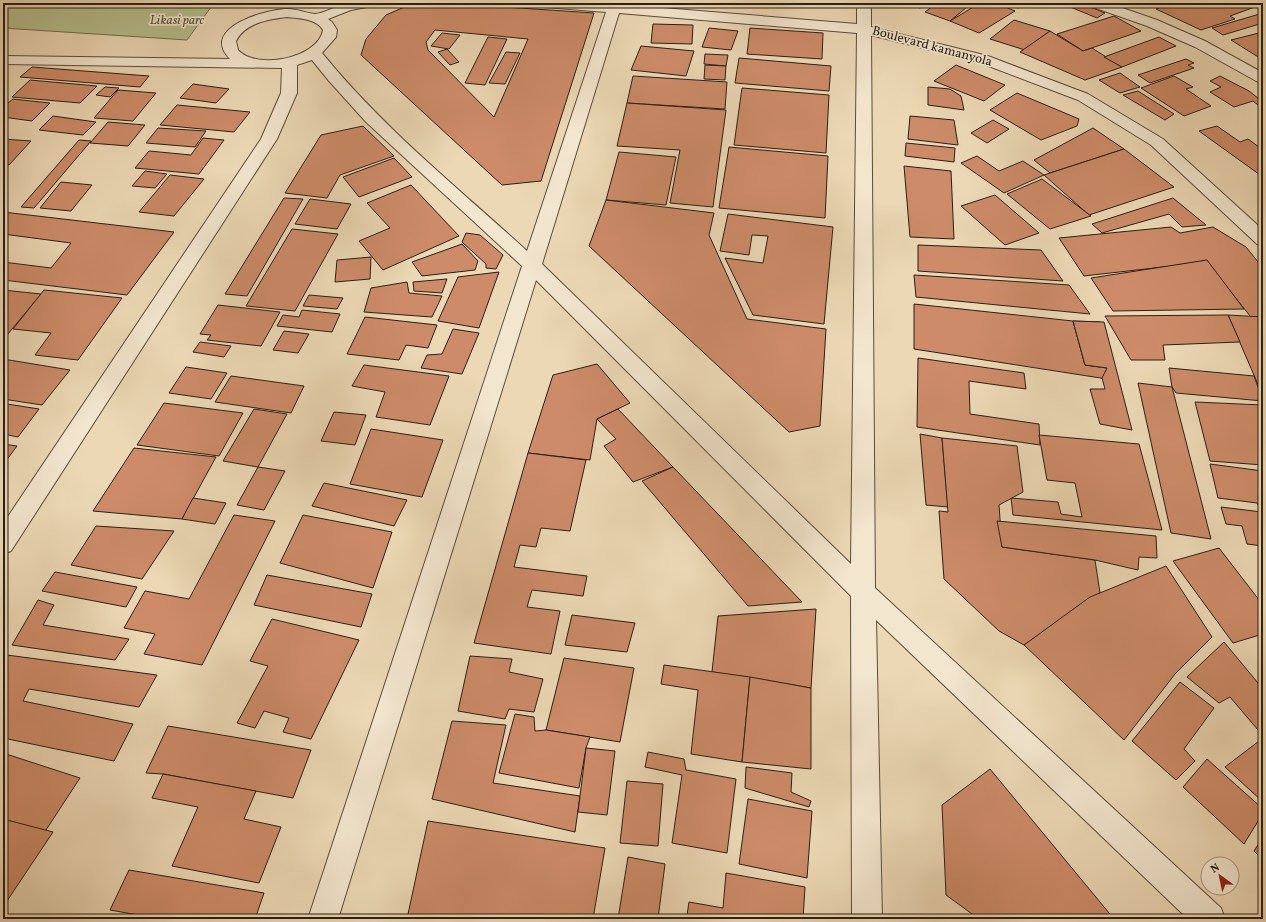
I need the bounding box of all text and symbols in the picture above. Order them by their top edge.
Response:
park label: Likasi parc [150,12,205,30]
street label: Boulevard kamanyola [870,22,994,72]
north arrow [1200,856,1240,896]
text: N [1208,860,1223,877]

